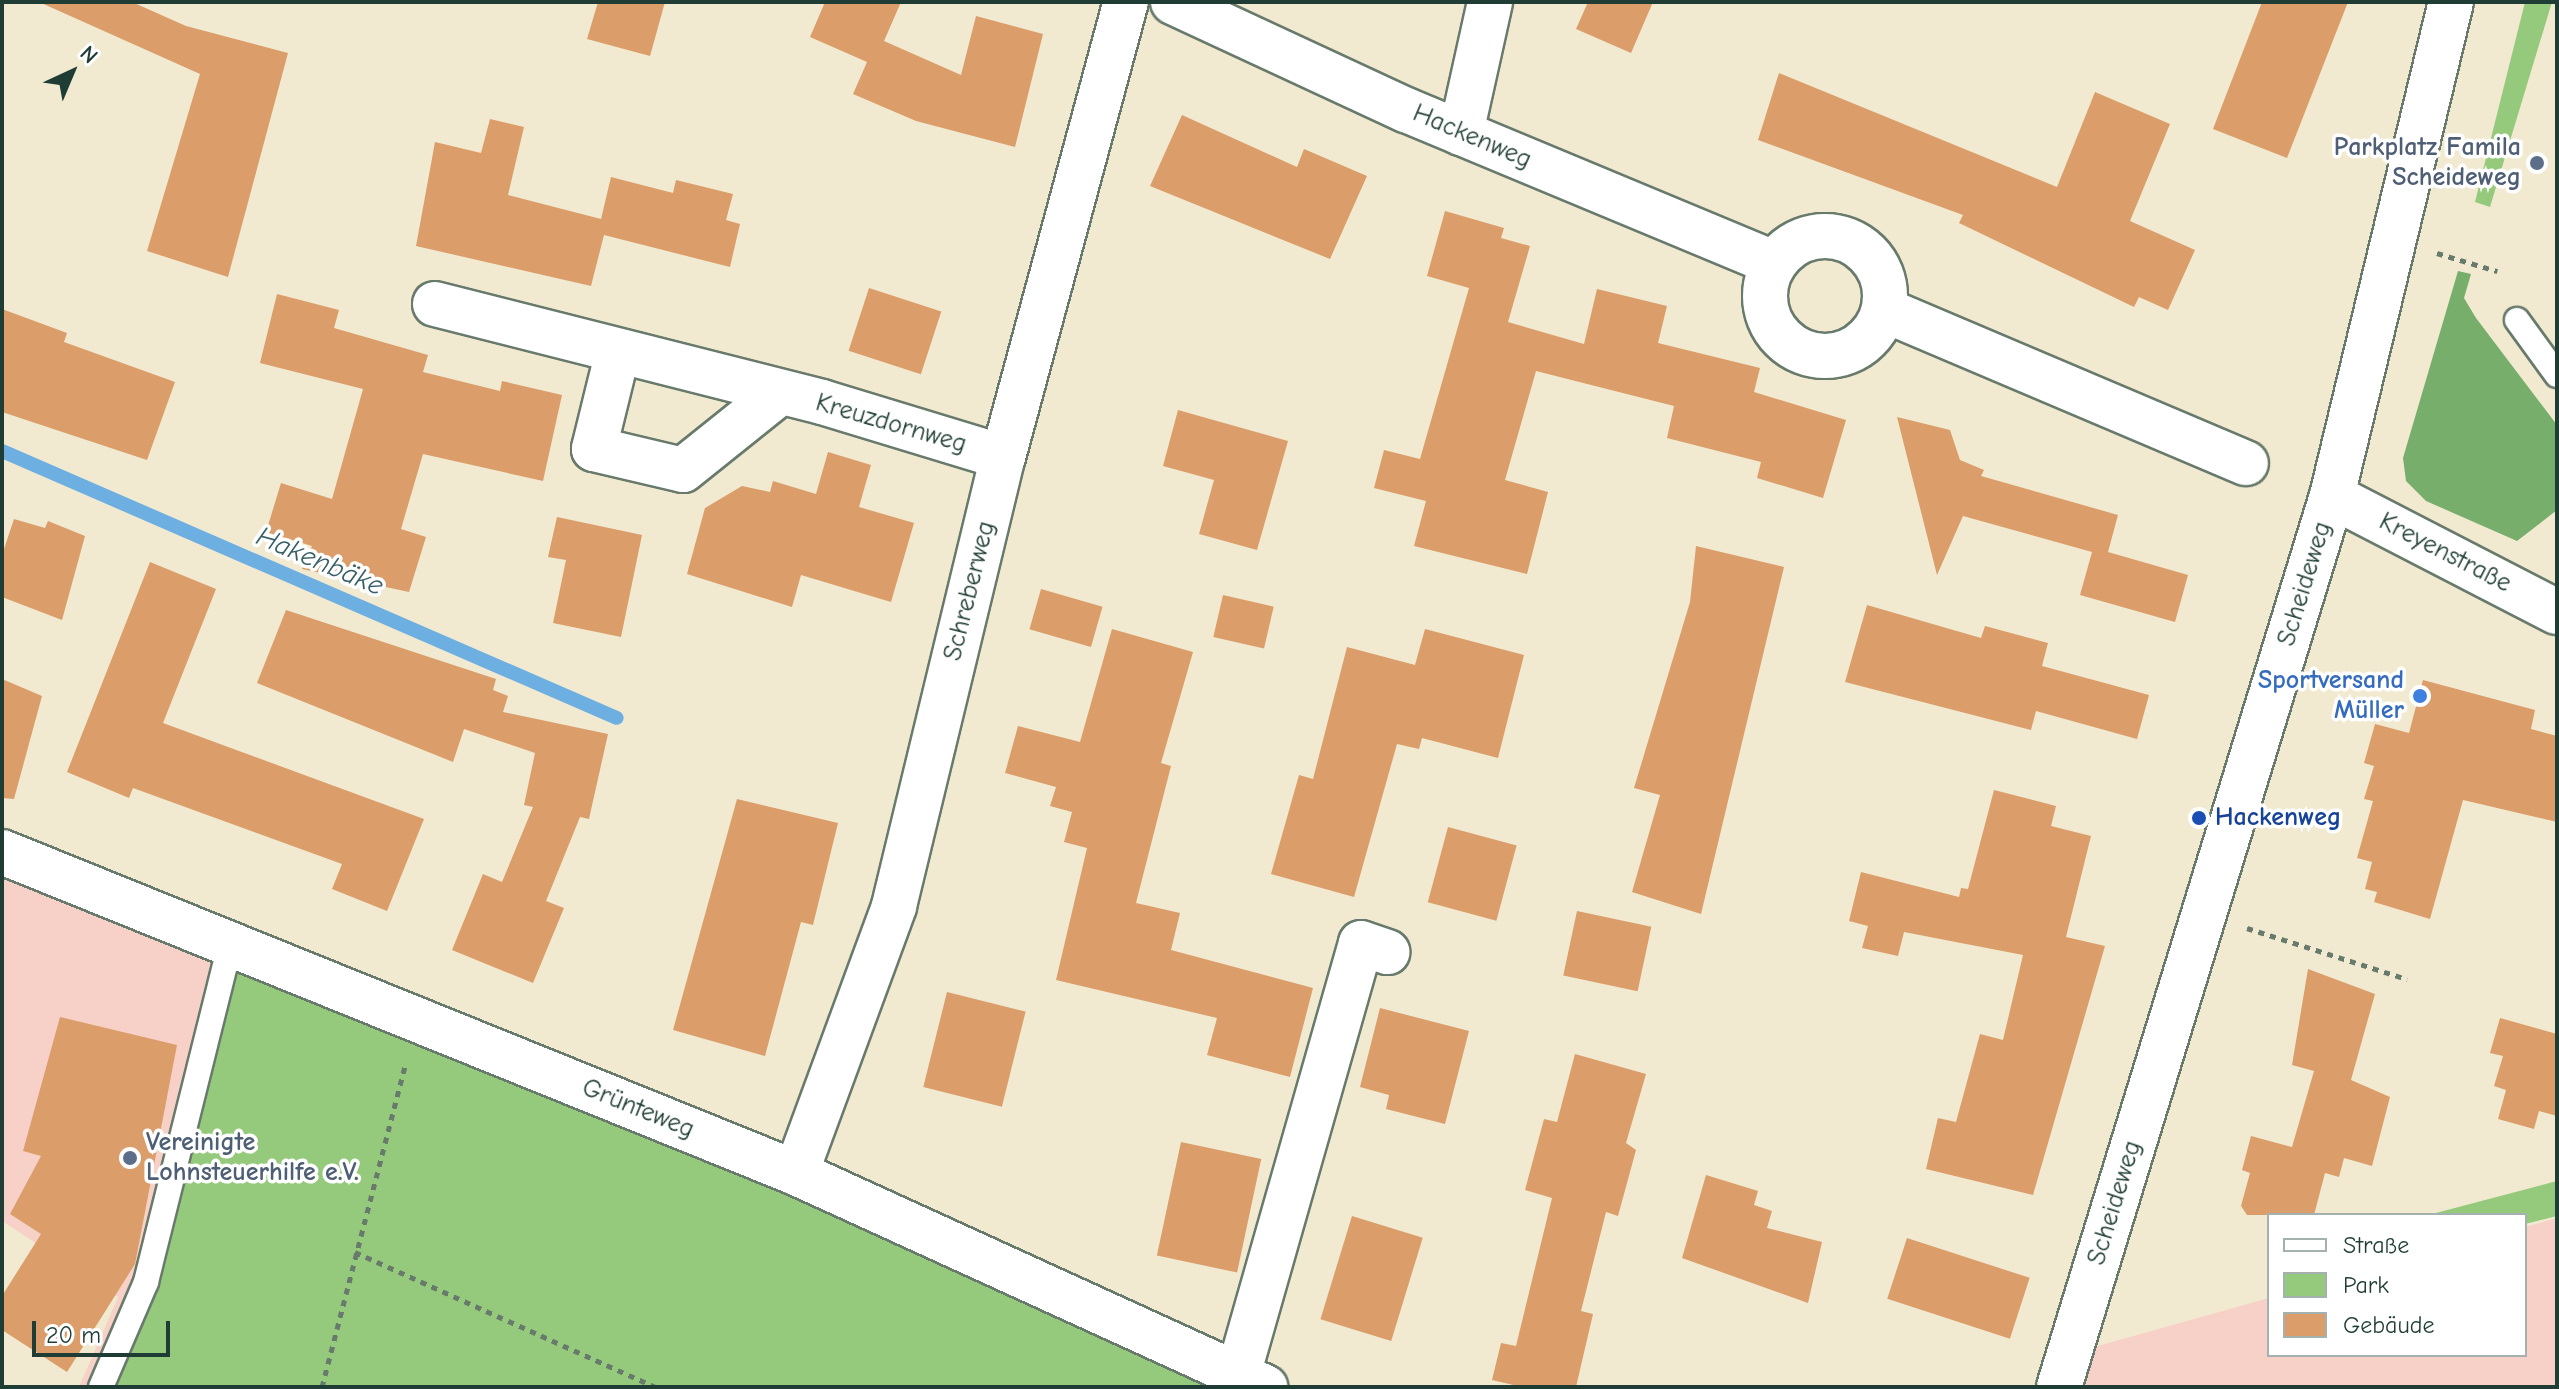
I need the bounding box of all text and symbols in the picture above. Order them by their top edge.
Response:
north arrow [32,32,112,112]
text: N [74,40,103,69]
street label: Hackenweg [1408,98,1536,176]
place label: Parkplatz Famila Scheideweg [2334,132,2521,194]
marker: Parkplatz Famila Scheideweg [2528,154,2546,172]
street label: Kreuzdornweg [812,388,970,460]
street label: Kreyenstraße [2374,506,2516,600]
street label: Schreberweg [938,518,1002,664]
street label: Scheideweg [2271,518,2339,650]
water label: Hakenbäke [251,519,389,603]
place label: Sportversand Müller [2258,665,2404,726]
marker: Sportversand Müller [2411,687,2429,705]
place label: Hackenweg [2215,802,2341,834]
marker: Hackenweg [2190,809,2208,827]
street label: Grünteweg [577,1072,699,1146]
place label: Vereinigte Lohnsteuerhilfe e.V. [146,1127,359,1188]
street label: Scheideweg [2081,1137,2149,1269]
marker: Vereinigte Lohnsteuerhilfe e.V. [121,1149,139,1167]
legend [2267,1213,2527,1357]
text: Straße [2343,1231,2409,1259]
text: Park [2343,1271,2389,1299]
scale bar [36,1305,174,1355]
text: Gebäude [2343,1311,2434,1339]
text: 20 m [46,1321,101,1349]

